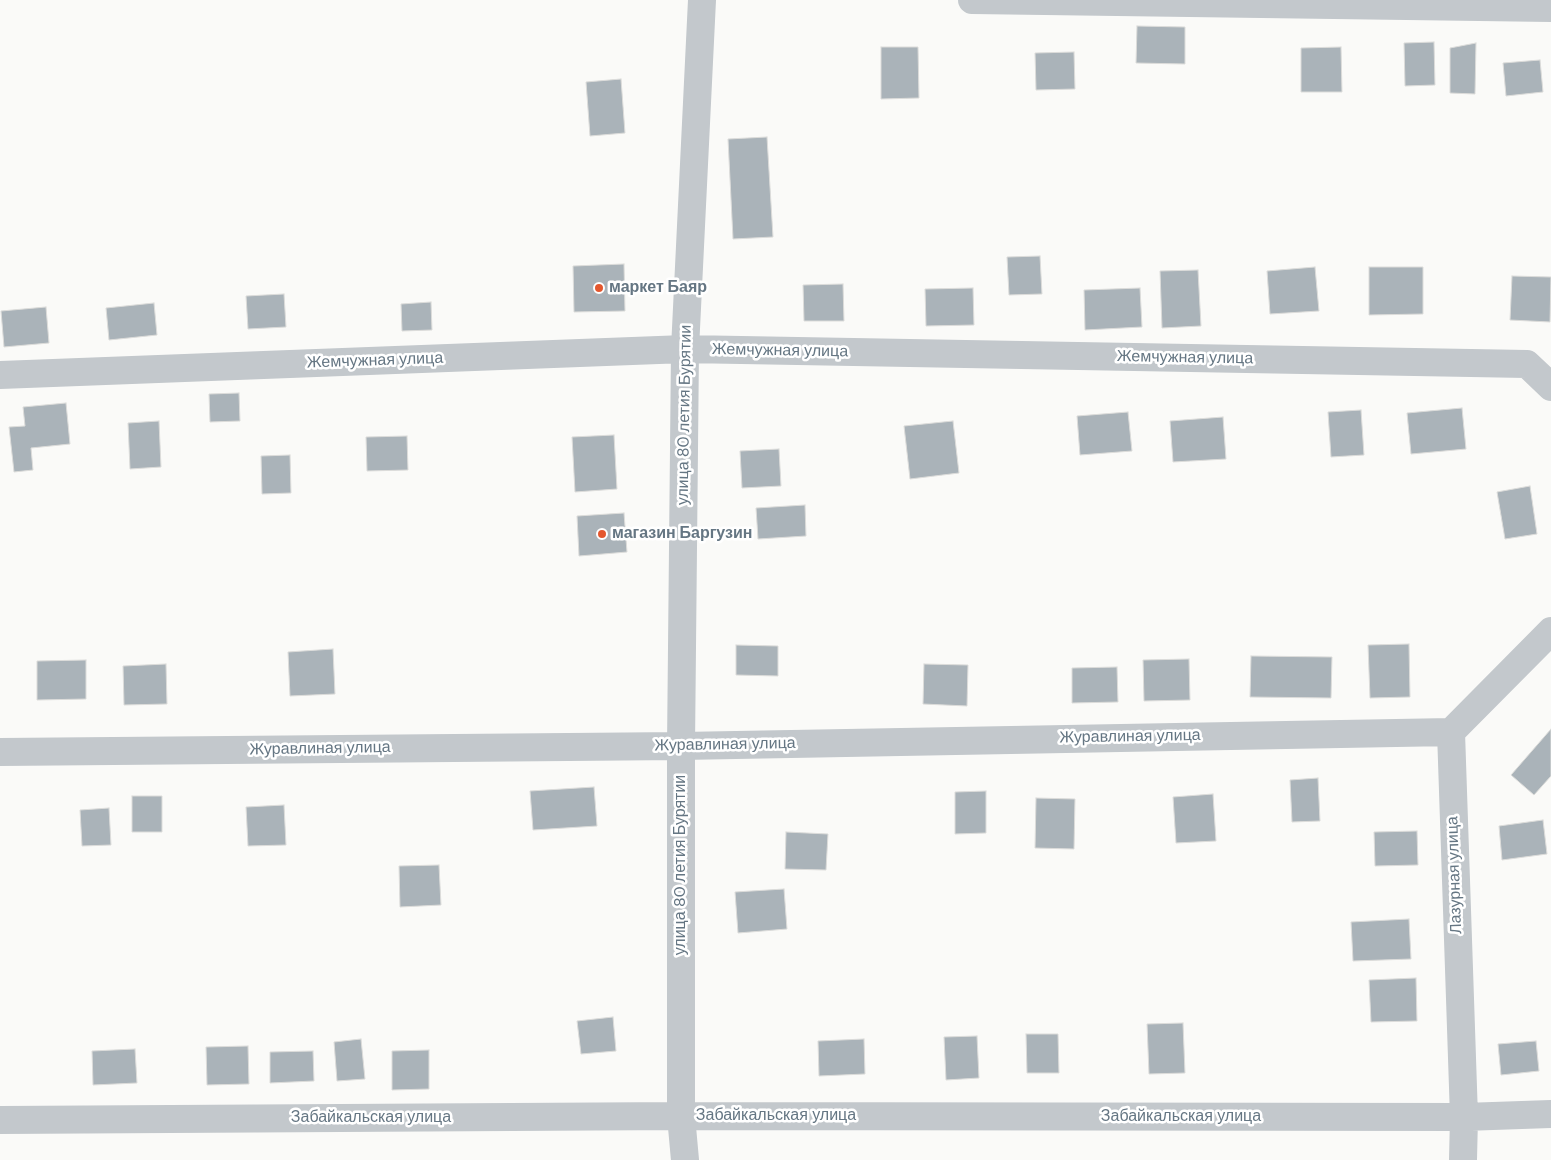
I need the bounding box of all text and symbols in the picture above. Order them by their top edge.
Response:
place label: маркет Баяр [609,278,707,298]
marker: маркет Баяр [593,282,605,294]
street label: улица 80 летия Бурятии [674,325,696,505]
street label: Жемчужная улица [712,340,848,362]
street label: Жемчужная улица [1117,347,1253,369]
street label: Жемчужная улица [307,349,443,373]
place label: магазин Баргузин [612,524,752,544]
marker: магазин Баргузин [596,528,608,540]
street label: Журавлиная улица [1059,726,1201,748]
street label: Журавлиная улица [654,734,796,756]
street label: Журавлиная улица [249,738,391,760]
street label: улица 80 летия Бурятии [671,775,691,955]
street label: Лазурная улица [1443,816,1467,934]
street label: Забайкальская улица [696,1106,856,1126]
street label: Забайкальская улица [1101,1107,1261,1127]
street label: Забайкальская улица [291,1108,451,1128]

